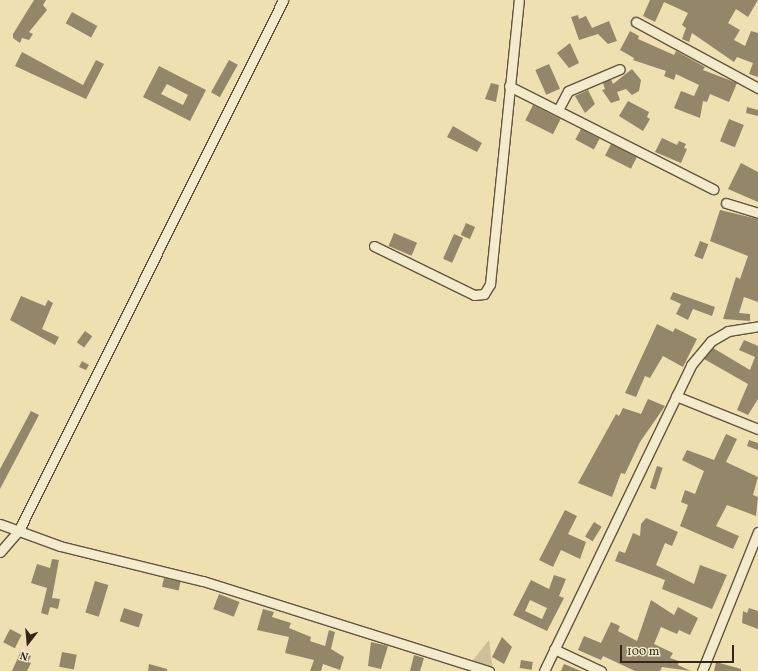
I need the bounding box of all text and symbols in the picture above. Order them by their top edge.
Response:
north arrow [8,623,48,663]
scale bar [622,637,736,663]
text: 100 m [627,644,659,660]
text: N [19,647,30,663]

